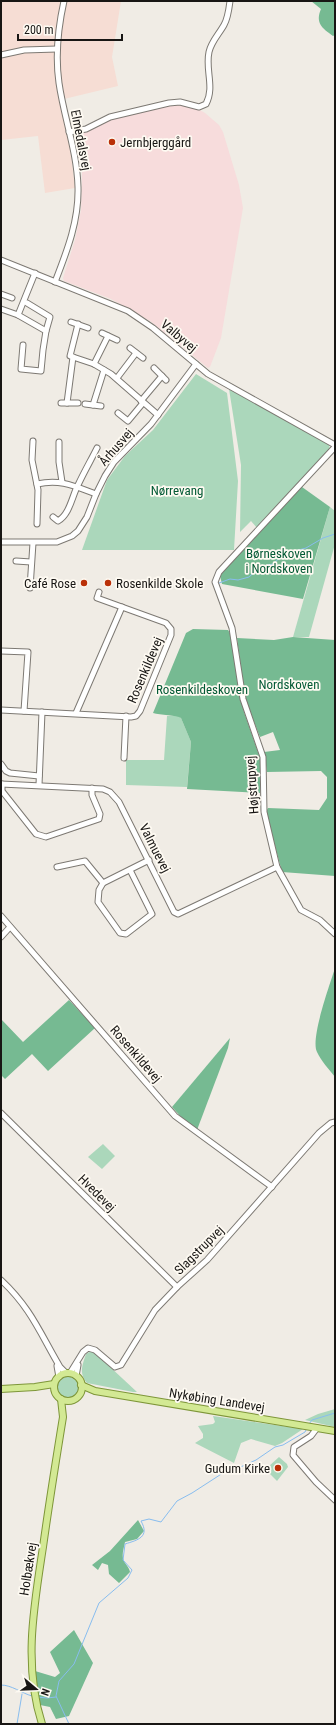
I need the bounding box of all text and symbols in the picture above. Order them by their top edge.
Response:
scale bar [18,16,122,42]
text: 200 m [24,23,54,37]
street label: Elmedalsvej [68,108,94,172]
place label: Jernbjerggård [120,135,191,150]
marker: Jernbjerggård [107,137,117,147]
street label: Valbyvej [158,317,200,355]
street label: Århusvej [95,425,136,469]
park label: Nørrevang [151,483,203,498]
park label: Børneskoven i Nordskoven [246,546,312,576]
place label: Café Rose [24,576,76,591]
place label: Rosenkilde Skole [116,576,203,591]
marker: Café Rose [79,578,89,588]
marker: Rosenkilde Skole [103,578,113,588]
street label: Rosenkildevej [124,635,166,705]
park label: Nordskoven [259,677,319,692]
park label: Rosenkildeskoven [156,682,248,697]
street label: Højstrupvej [242,755,262,815]
street label: Valmuevej [136,821,174,875]
street label: Rosenkildevej [107,1022,165,1086]
street label: Hvedevej [75,1171,119,1215]
street label: Slagstrupvej [171,1222,227,1278]
street label: Nykøbing Landevej [168,1385,266,1415]
place label: Gudum Kirke [205,1461,270,1476]
marker: Gudum Kirke [273,1463,283,1473]
street label: Holbækvej [16,1541,40,1597]
north arrow [16,1669,56,1709]
text: N [38,1687,52,1698]

